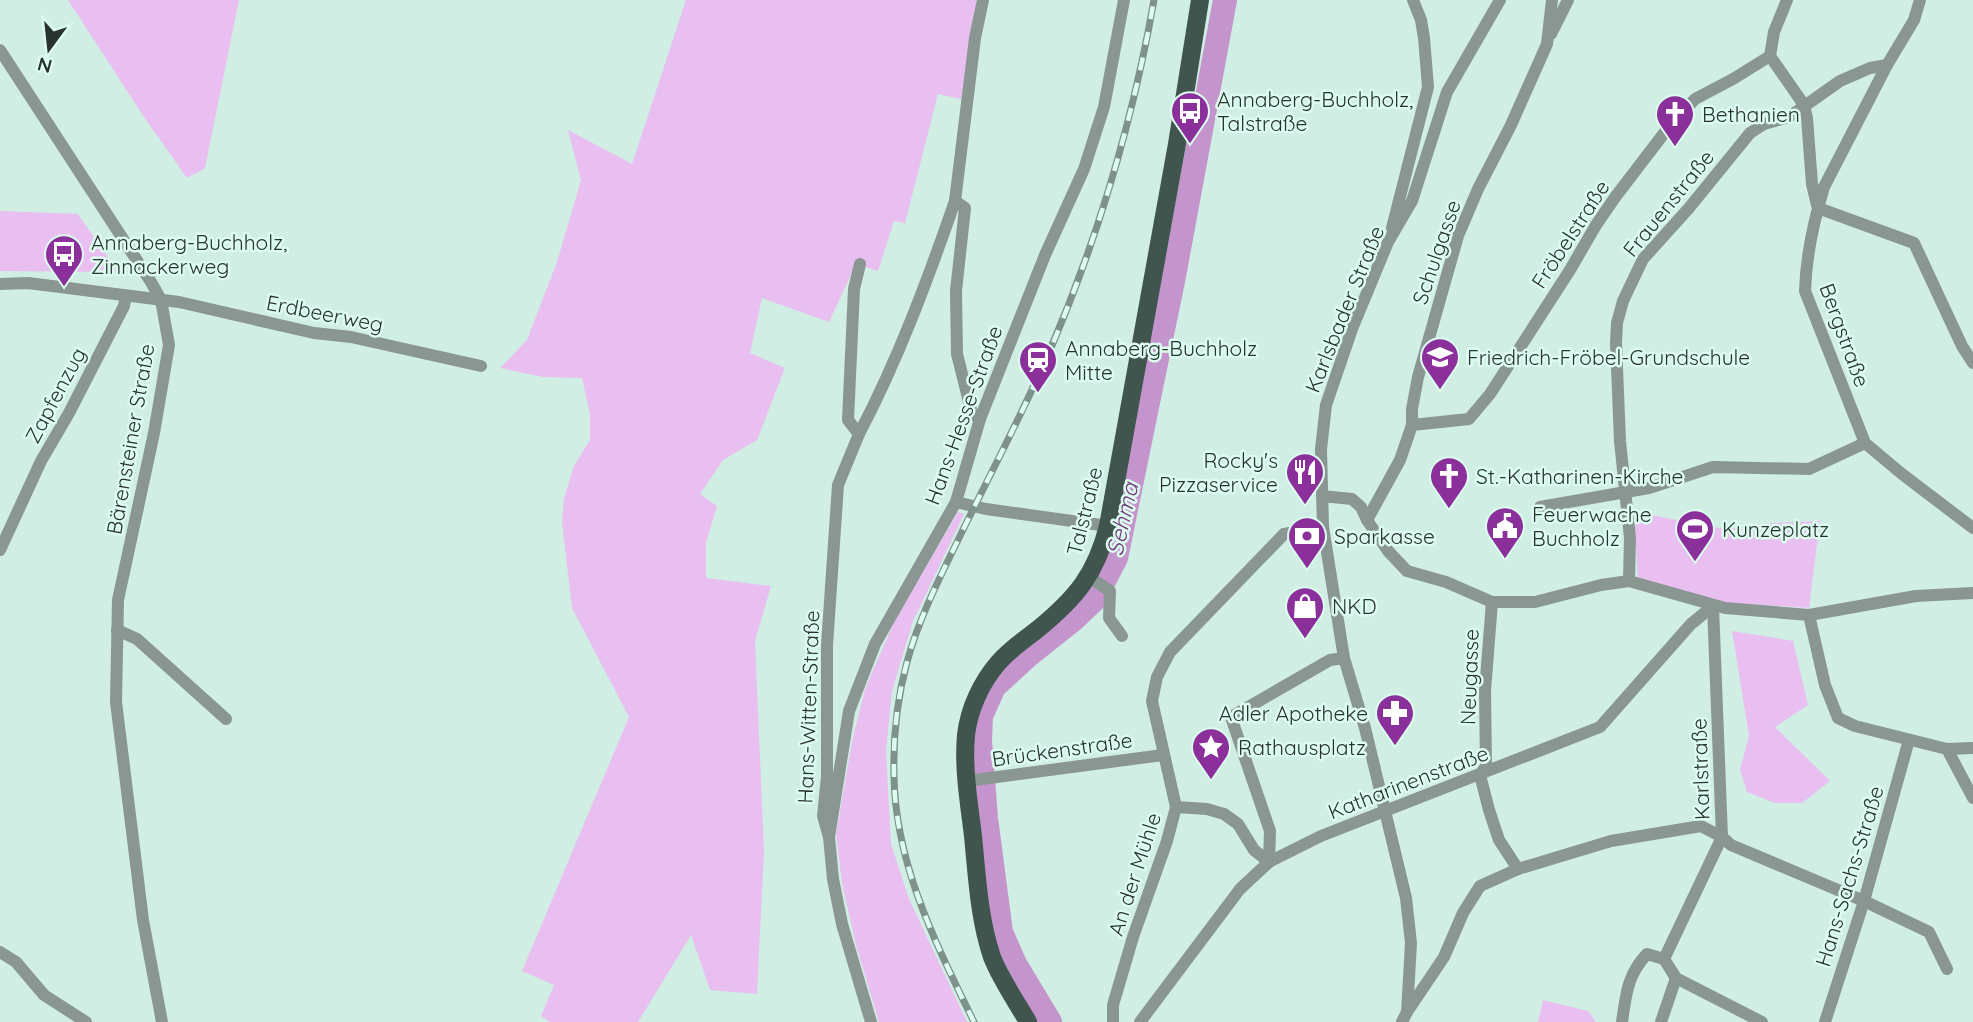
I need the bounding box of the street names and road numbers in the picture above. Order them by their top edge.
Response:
street label: Frauenstraße [1617,144,1719,262]
street label: Fröbelstraße [1525,175,1615,293]
street label: Schulgasse [1406,196,1466,308]
street label: Karlsbader Straße [1299,222,1389,396]
street label: Bergstraße [1814,280,1876,390]
street label: Erdbeerweg [264,289,386,337]
street label: Hans-Hesse-Straße [918,322,1008,508]
street label: Bärensteiner Straße [100,342,160,536]
street label: Zapfenzug [19,343,91,447]
street label: Talstraße [1060,464,1108,558]
street label: Hans-Witten-Straße [792,610,824,804]
street label: Neugasse [1454,628,1484,726]
street label: Karlstraße [1685,718,1715,820]
street label: Brückenstraße [990,726,1134,772]
street label: Katharinenstraße [1324,739,1492,825]
street label: Hans-Sachs-Straße [1809,783,1889,969]
street label: An der Mühle [1102,809,1166,939]

